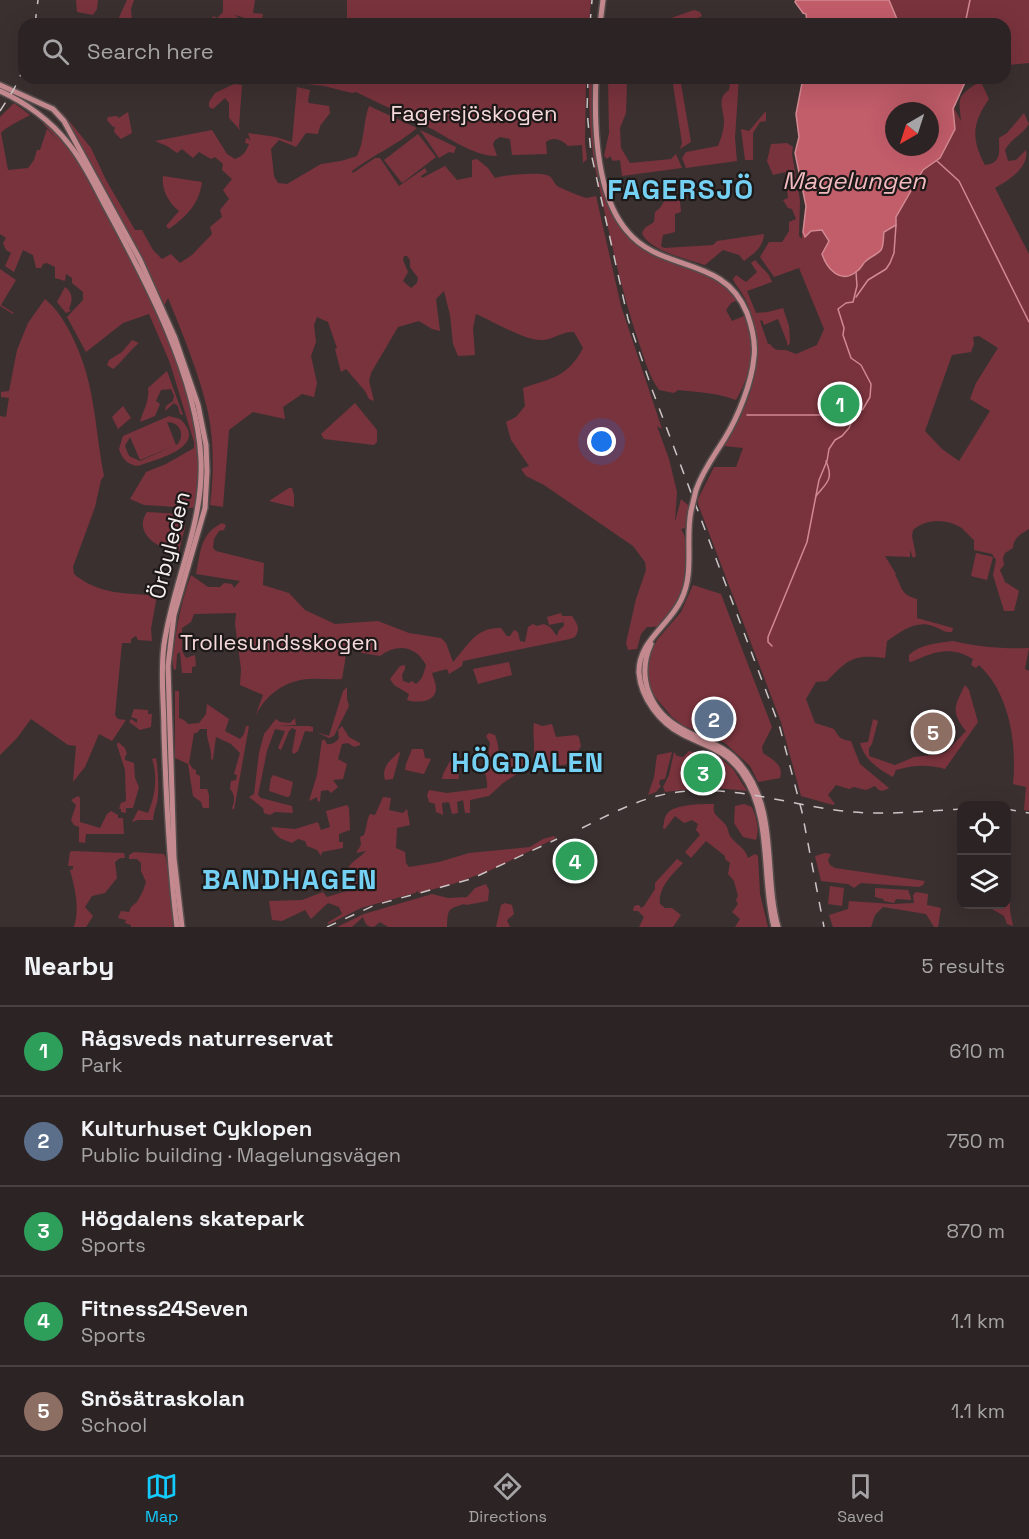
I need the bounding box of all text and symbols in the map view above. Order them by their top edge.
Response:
search box [18,18,1011,84]
icon: search [39,35,72,68]
text: Search here [87,37,214,65]
park label: Fagersjöskogen [391,99,558,127]
north arrow [885,102,939,156]
water label: Magelungen [782,165,927,196]
district label: FAGERSJÖ [607,171,755,207]
pin: 1 [820,382,860,426]
your location [587,427,616,456]
street label: Örbyleden [142,488,196,602]
park label: Trollesundsskogen [180,628,378,656]
pin: 2 [694,696,734,742]
pin: 5 [914,710,952,754]
district label: HÖGDALEN [451,744,605,780]
pin: 3 [684,750,722,796]
map controls [957,801,1011,909]
button: locate [957,801,1011,855]
pin: 4 [556,838,594,884]
button: layers [957,855,1011,909]
district label: BANDHAGEN [202,861,378,897]
text: Nearby [24,949,114,983]
text: 5 results [921,953,1005,979]
text: Rågsveds naturreservat [81,1024,334,1052]
text: 1 [39,1038,48,1064]
text: 610 m [949,1038,1005,1064]
text: Park [81,1052,123,1078]
text: Kulturhuset Cyklopen [81,1114,312,1142]
text: 2 [38,1128,49,1154]
text: 750 m [947,1128,1005,1154]
text: Public building · Magelungsvägen [81,1142,401,1168]
text: Högdalens skatepark [81,1204,305,1232]
text: 3 [37,1218,50,1244]
text: 870 m [946,1218,1005,1244]
text: Sports [81,1232,146,1258]
text: Fitness24Seven [81,1294,248,1322]
text: 4 [37,1308,50,1334]
text: 1.1 km [951,1308,1005,1334]
text: Sports [81,1322,146,1348]
text: Snösätraskolan [81,1384,245,1412]
text: 5 [38,1398,50,1424]
text: 1.1 km [951,1398,1005,1424]
text: School [81,1412,147,1438]
tab: Map [145,1470,178,1527]
tab: Directions [469,1470,547,1527]
tab: Saved [837,1470,884,1527]

